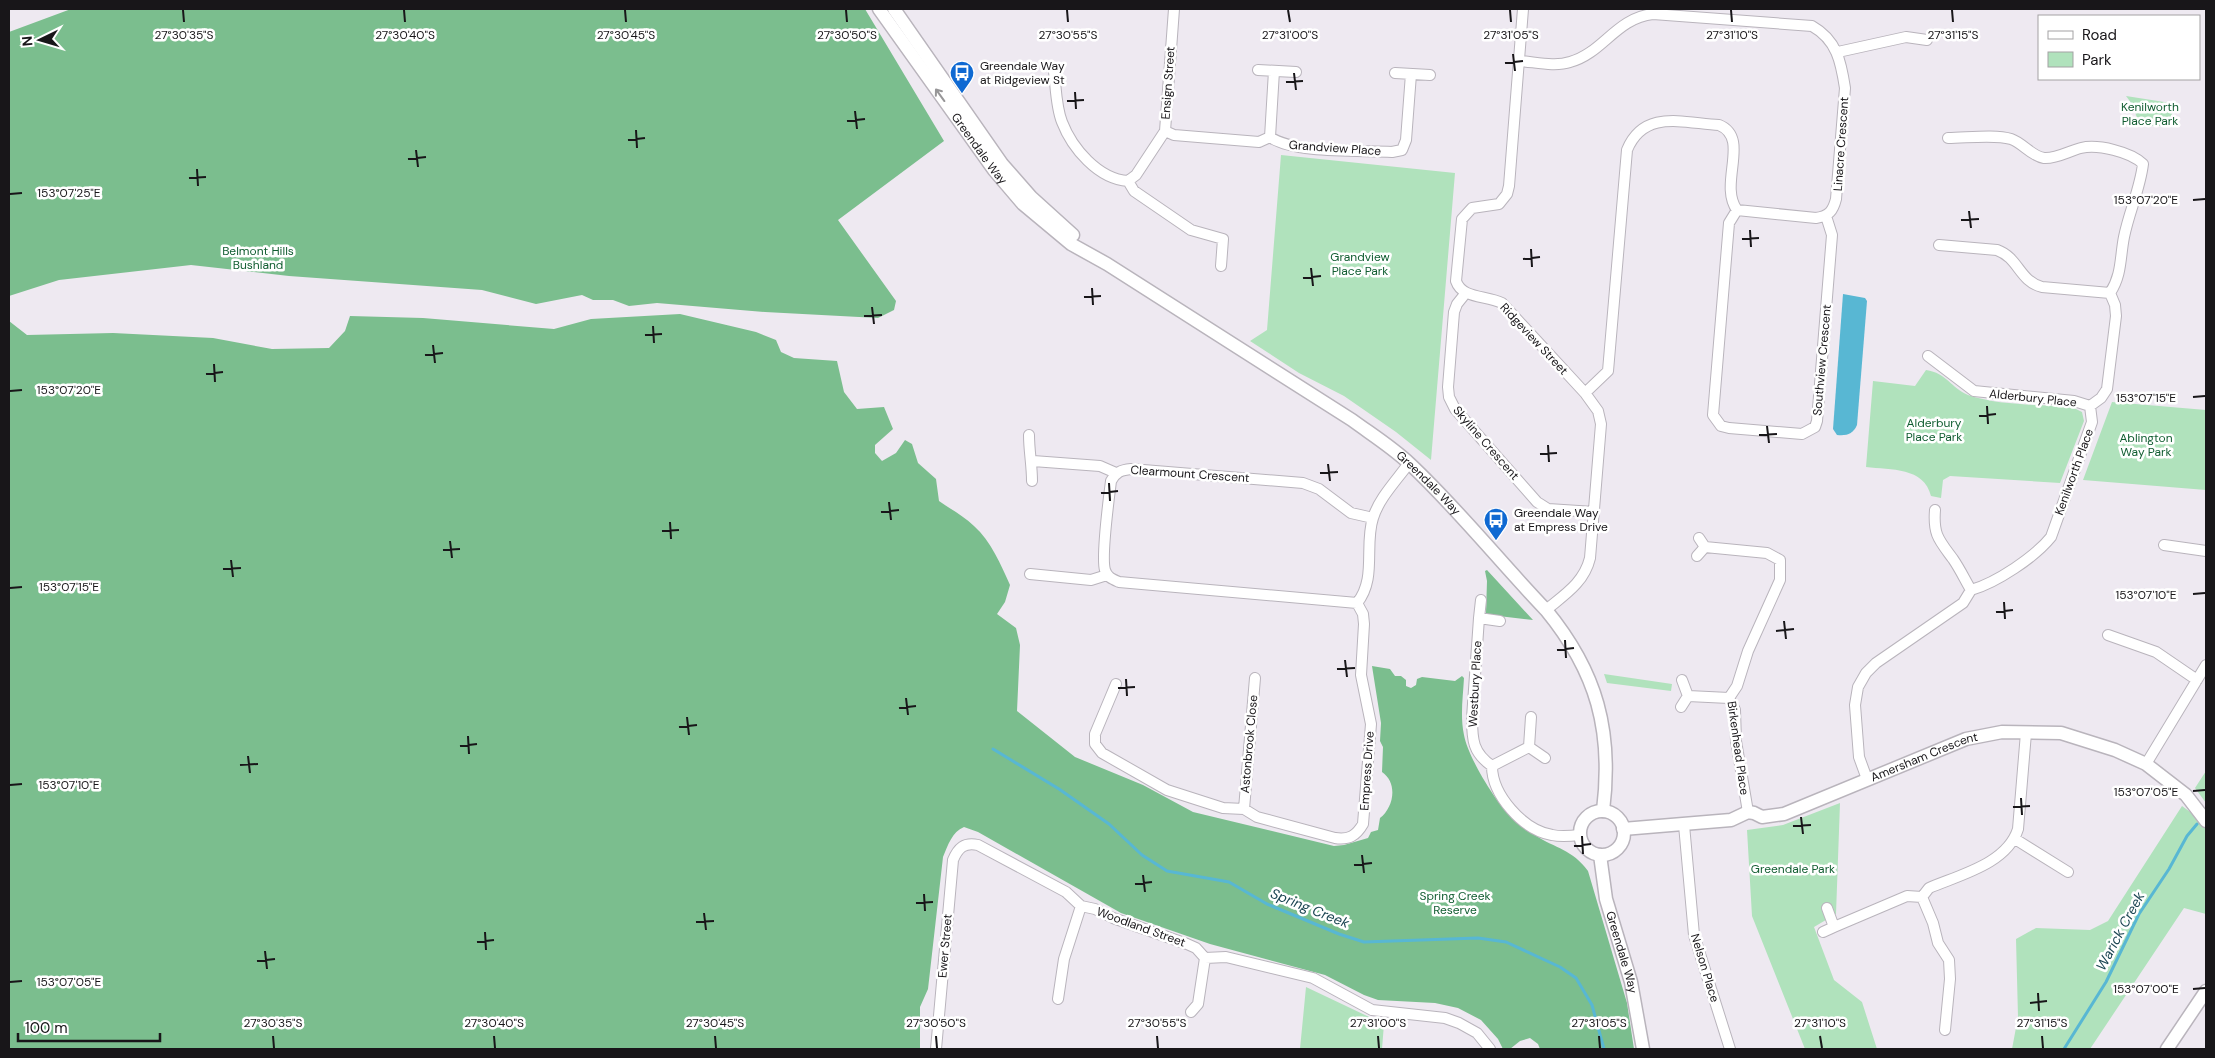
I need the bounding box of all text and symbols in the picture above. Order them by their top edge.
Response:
north arrow [15,15,65,65]
legend [2038,15,2200,80]
text: Road [2082,25,2117,45]
text: 27°30'35"S [154,27,214,43]
text: 27°30'40"S [375,27,435,43]
text: 27°30'45"S [597,27,655,43]
text: 27°30'50"S [817,27,877,43]
text: 27°30'55"S [1039,27,1098,43]
text: 27°31'00"S [1262,27,1318,43]
text: 27°31'05"S [1483,27,1539,43]
text: 27°31'10"S [1706,27,1758,43]
text: 27°31'15"S [1927,27,1979,43]
text: N [18,35,36,47]
street label: Ensign Street [1157,46,1179,120]
text: Park [2082,50,2112,70]
place label: Greendale Way at Ridgeview St [980,58,1065,88]
bus stop icon: Greendale Way at Ridgeview St [949,60,975,94]
one-way arrow [935,88,945,102]
street label: Linacre Crescent [1830,96,1852,192]
park label: Kenilworth Place Park [2121,99,2179,129]
street label: Greendale Way [948,110,1011,188]
street label: Grandview Place [1288,137,1382,159]
text: 153°07'25"E [37,185,101,201]
text: 153°07'20"E [2114,192,2178,208]
park label: Belmont Hills Bushland [222,243,294,273]
park label: Grandview Place Park [1330,249,1390,279]
street label: Ridgeview Street [1497,300,1572,379]
street label: Southview Crescent [1809,303,1835,416]
text: 153°07'20"E [37,382,101,398]
street label: Alderbury Place [1988,385,2078,411]
text: 153°07'15"E [2116,390,2176,406]
street label: Skyline Crescent [1449,403,1523,484]
park label: Alderbury Place Park [1906,415,1962,445]
street label: Kenilworth Place [2051,426,2097,517]
park label: Ablington Way Park [2119,430,2173,460]
street label: Greendale Way [1393,447,1464,519]
street label: Clearmount Crescent [1130,462,1250,486]
place label: Greendale Way at Empress Drive [1514,505,1608,535]
bus stop icon: Greendale Way at Empress Drive [1483,507,1509,541]
text: 153°07'15"E [39,579,99,595]
text: 153°07'10"E [2115,587,2177,603]
street label: Westbury Place [1465,640,1485,728]
street label: Astonbrook Close [1237,694,1261,794]
street label: Birkenhead Place [1723,700,1753,796]
street label: Amersham Crescent [1868,729,1980,785]
street label: Empress Drive [1356,731,1378,811]
text: 153°07'10"E [38,777,100,793]
text: 153°07'05"E [2114,784,2179,800]
park label: Greendale Park [1751,861,1835,877]
water label: Spring Creek [1268,884,1353,932]
park label: Spring Creek Reserve [1419,888,1491,918]
water label: Warick Creek [2092,888,2149,974]
street label: Woodland Street [1094,903,1188,951]
street label: Greendale Way [1602,909,1641,995]
street label: Ewer Street [934,913,956,979]
street label: Nelson Place [1687,932,1723,1004]
text: 153°07'05"E [37,974,102,990]
text: 153°07'00"E [2113,981,2179,997]
scale bar [18,1010,160,1042]
text: 27°30'35"S [243,1015,303,1031]
text: 27°30'40"S [464,1015,524,1031]
text: 27°30'45"S [686,1015,744,1031]
text: 27°30'50"S [906,1015,966,1031]
text: 27°30'55"S [1128,1015,1187,1031]
text: 27°31'00"S [1350,1015,1406,1031]
text: 27°31'05"S [1571,1015,1627,1031]
text: 27°31'10"S [1794,1015,1846,1031]
text: 27°31'15"S [2016,1015,2068,1031]
text: 100 m [25,1018,68,1038]

